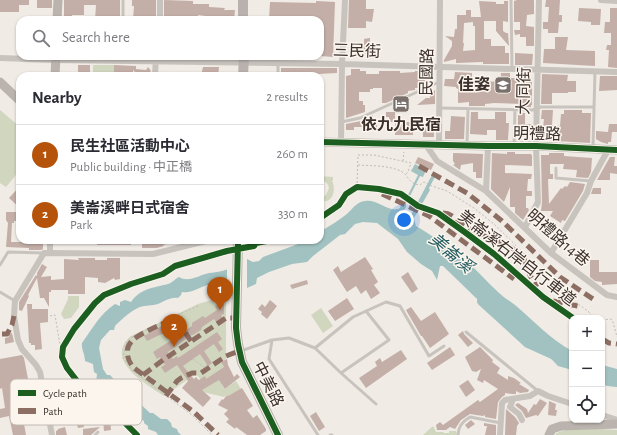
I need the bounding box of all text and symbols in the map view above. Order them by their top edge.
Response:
search box [16,16,324,60]
icon: search [30,27,52,49]
text: Search here [62,30,130,45]
street label: 三民街 [333,41,381,60]
street label: 民國路 [418,48,435,96]
street label: 大同街 [515,67,532,115]
school or university icon: 佳姿 [493,75,513,95]
place label: 佳姿 [458,76,490,93]
text: Nearby [32,89,82,106]
text: 2 results [266,91,308,104]
hotel icon: 依九九民宿 [391,94,411,114]
place label: 依九九民宿 [361,116,441,133]
street label: 明禮路 [513,125,561,142]
text: 民生社區活動中心 [70,139,190,154]
text: 1 [43,148,47,161]
text: 260 m [277,148,308,161]
text: Public building · 中正橋 [70,161,192,174]
text: 美崙溪畔日式宿舍 [70,201,190,216]
street label: 明禮路14巷 [524,206,593,269]
street label: 美崙溪右岸自行車道 [455,207,579,309]
text: 2 [42,208,48,221]
text: 330 m [278,208,308,221]
your location [394,210,414,230]
text: Park [70,219,92,232]
water label: 美崙溪 [426,229,478,277]
pin: 1 [207,277,233,310]
pin: 2 [161,314,187,347]
map controls [569,315,605,423]
button: + [569,315,605,351]
button: − [569,351,605,387]
street label: 中美路 [250,359,287,409]
legend [10,379,142,425]
button: locate [569,387,605,423]
text: Cycle path [43,388,87,399]
text: Path [43,406,63,417]

